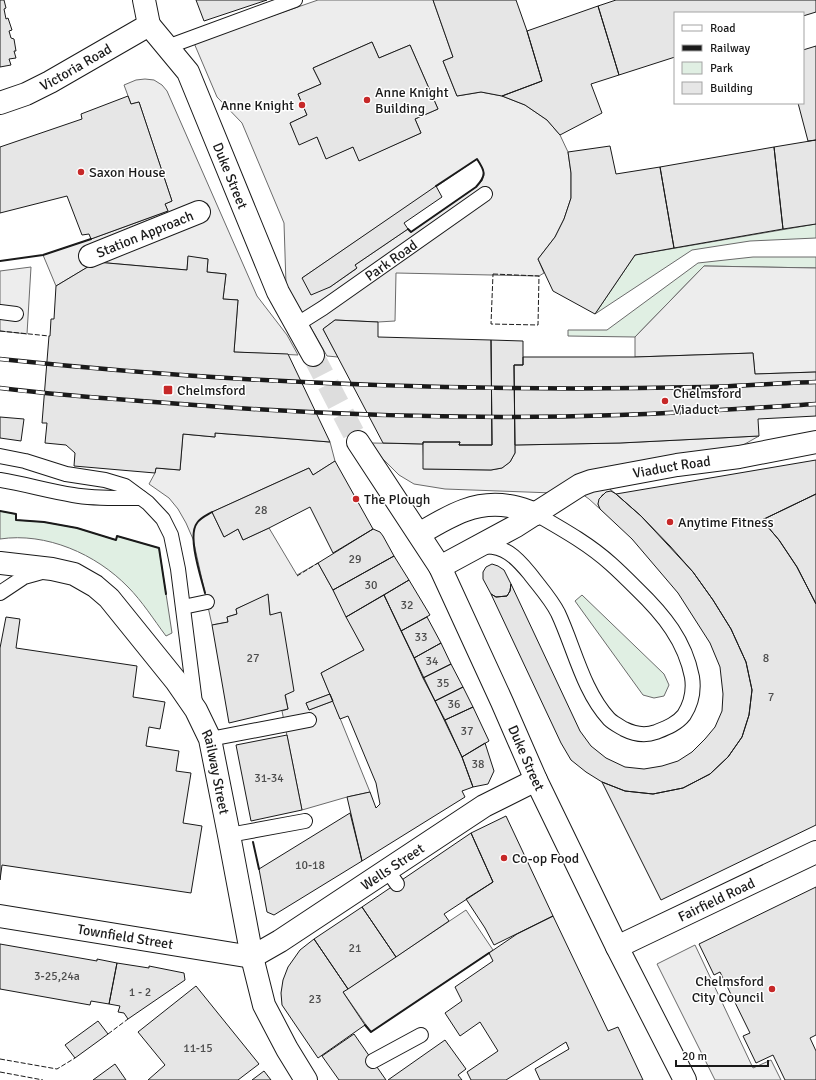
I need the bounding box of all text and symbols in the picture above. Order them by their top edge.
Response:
legend [674,12,804,104]
text: Road [710,21,736,36]
street label: Victoria Road [37,40,115,94]
text: Railway [710,41,750,56]
text: Park [710,61,733,76]
text: Building [710,81,753,96]
place label: Anne Knight Building [375,84,449,117]
marker: Anne Knight Building [362,95,372,105]
place label: Anne Knight [220,97,294,114]
marker: Anne Knight [297,100,307,110]
street label: Duke Street [209,140,252,211]
place label: Saxon House [89,164,166,181]
marker: Saxon House [76,167,86,177]
street label: Station Approach [94,207,196,261]
street label: Park Road [362,236,420,284]
place label: Chelmsford [177,382,246,399]
marker: Chelmsford [162,384,174,396]
place label: Chelmsford Viaduct [673,385,742,418]
marker: Chelmsford Viaduct [660,396,670,406]
street label: Viaduct Road [631,452,712,482]
place label: The Plough [364,491,430,508]
marker: The Plough [351,494,361,504]
house number: 28 [255,503,267,518]
place label: Anytime Fitness [678,514,774,531]
marker: Anytime Fitness [665,517,675,527]
house number: 29 [349,552,361,567]
house number: 30 [365,578,377,593]
house number: 32 [401,598,413,613]
house number: 33 [415,630,427,645]
house number: 27 [247,651,259,666]
house number: 8 [763,651,769,666]
house number: 34 [426,654,439,669]
house number: 35 [437,676,449,691]
house number: 7 [768,690,774,705]
house number: 36 [448,697,460,712]
street label: Duke Street [505,722,548,794]
house number: 37 [461,724,473,739]
street label: Railway Street [198,726,233,816]
house number: 38 [472,757,484,772]
house number: 31-34 [254,771,284,786]
street label: Wells Street [358,840,427,894]
place label: Co-op Food [512,850,579,867]
marker: Co-op Food [499,853,509,863]
house number: 10-18 [295,858,325,873]
street label: Fairfield Road [675,874,757,925]
street label: Townfield Street [76,920,175,953]
house number: 21 [349,941,361,956]
house number: 3-25,24a [34,969,80,984]
place label: Chelmsford City Council [692,973,764,1006]
marker: Chelmsford City Council [767,984,777,994]
house number: 1 - 2 [129,985,151,1000]
house number: 23 [309,992,321,1007]
house number: 11-15 [183,1041,213,1056]
scale bar [676,1042,768,1068]
text: 20 m [682,1049,707,1064]

